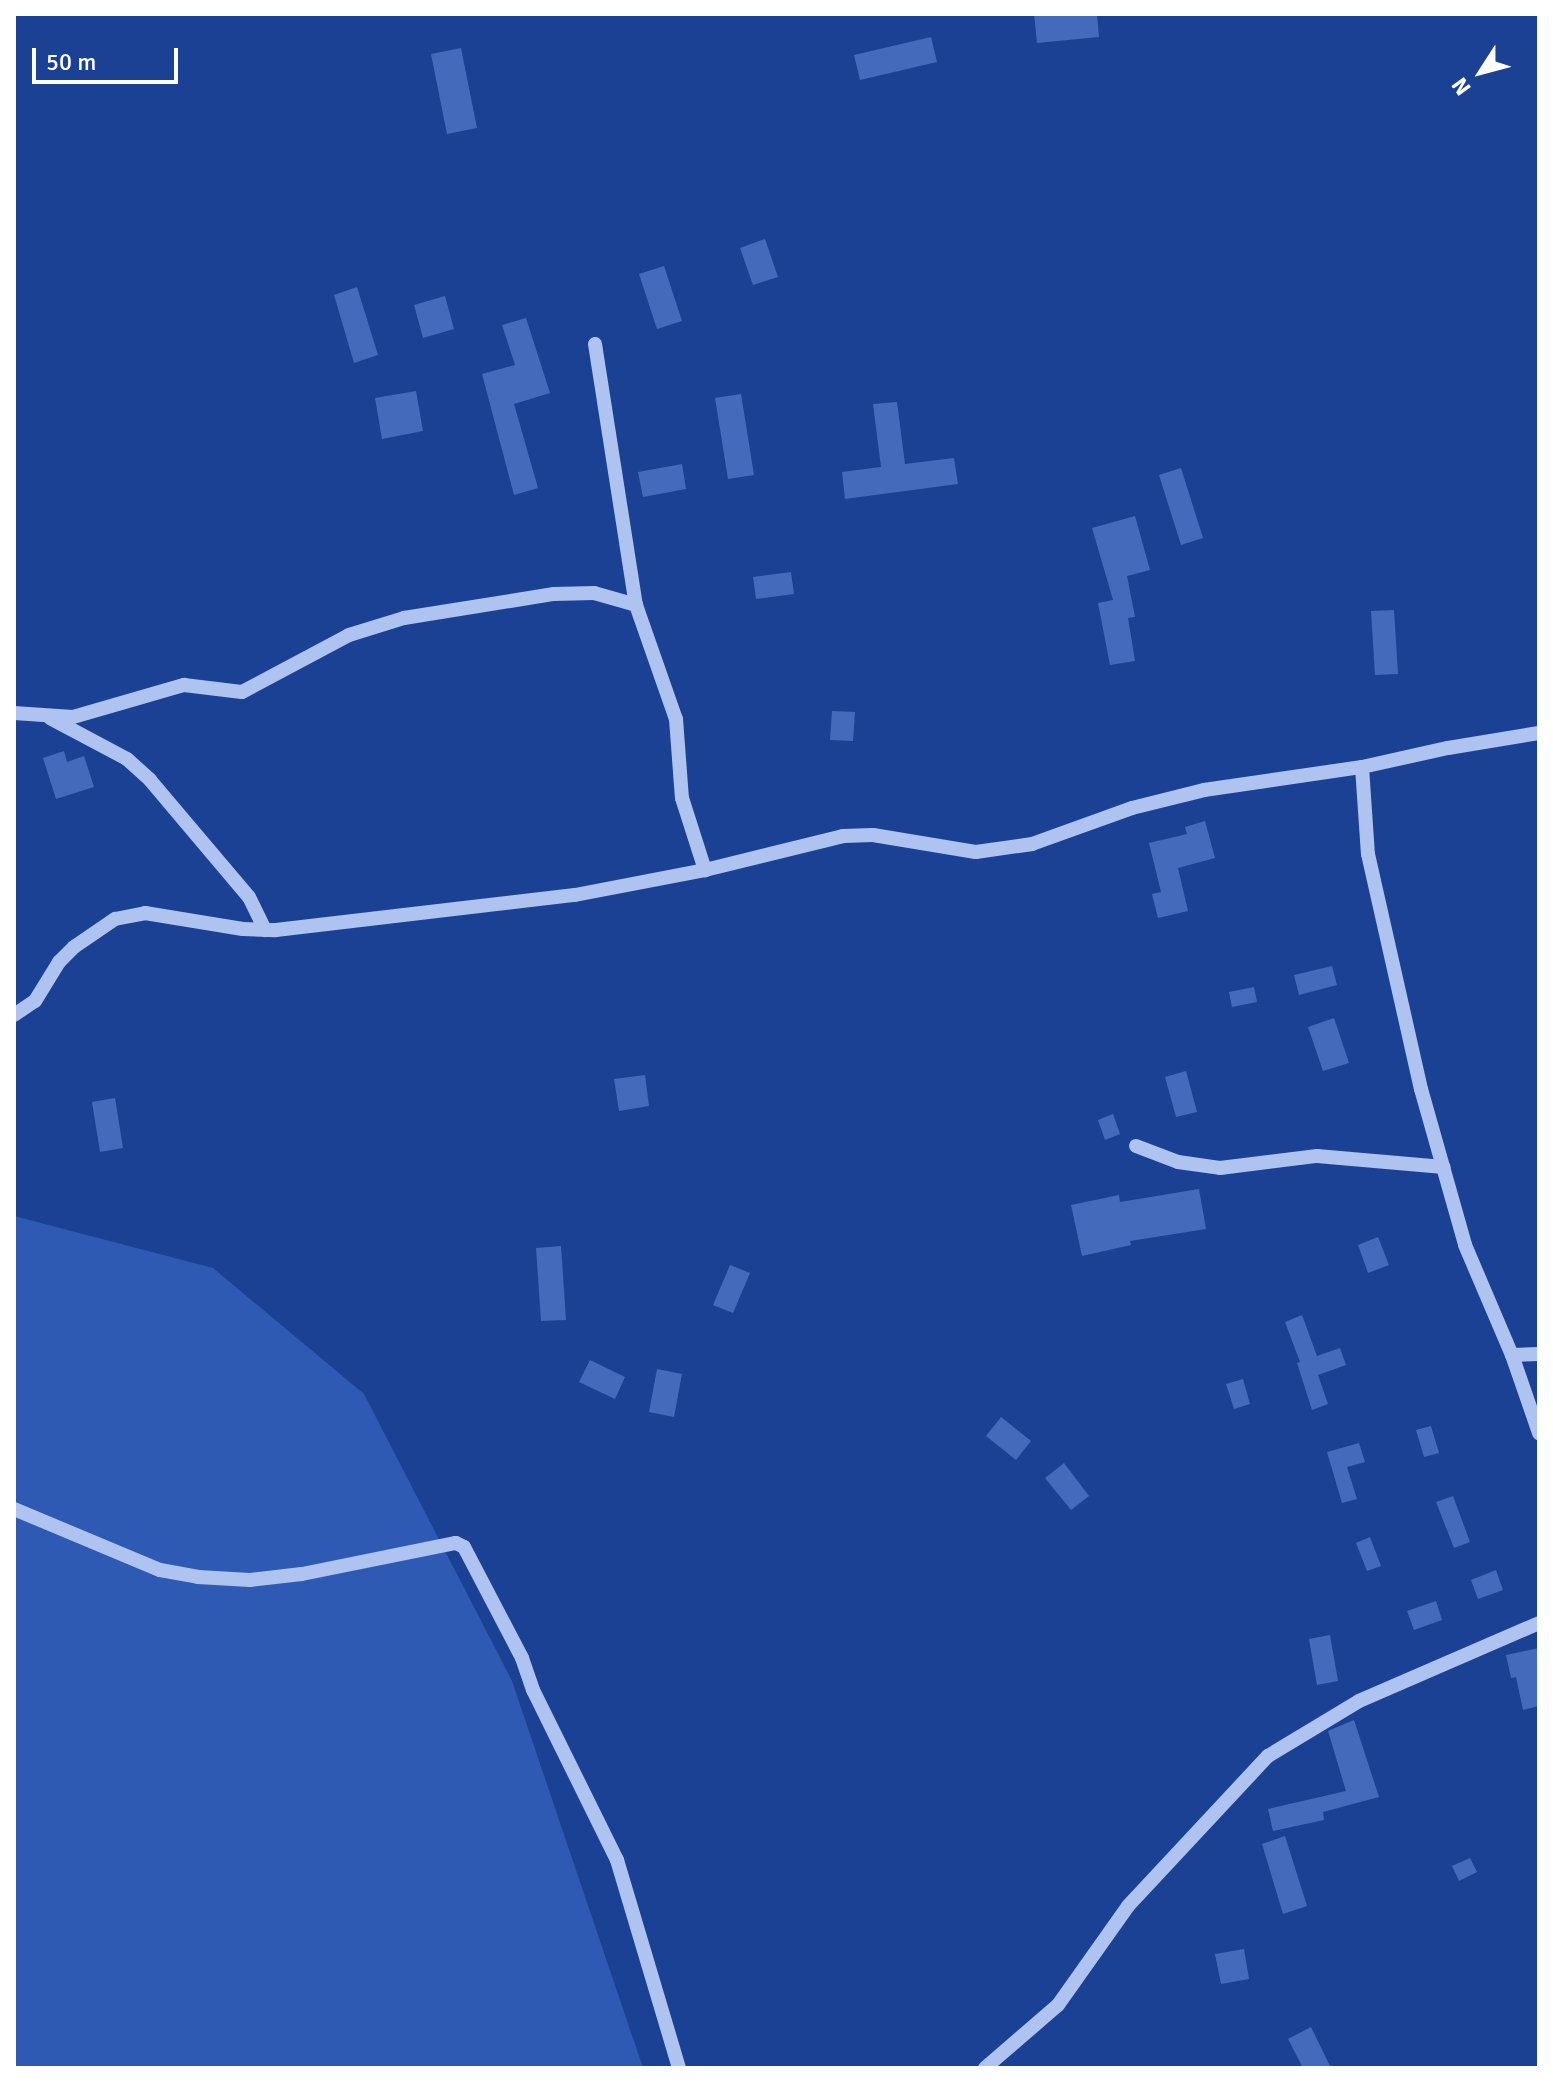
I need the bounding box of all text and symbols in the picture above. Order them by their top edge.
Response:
scale bar [36,32,182,82]
north arrow [1441,32,1521,112]
text: 50 m [46,47,96,77]
text: N [1446,72,1477,101]

